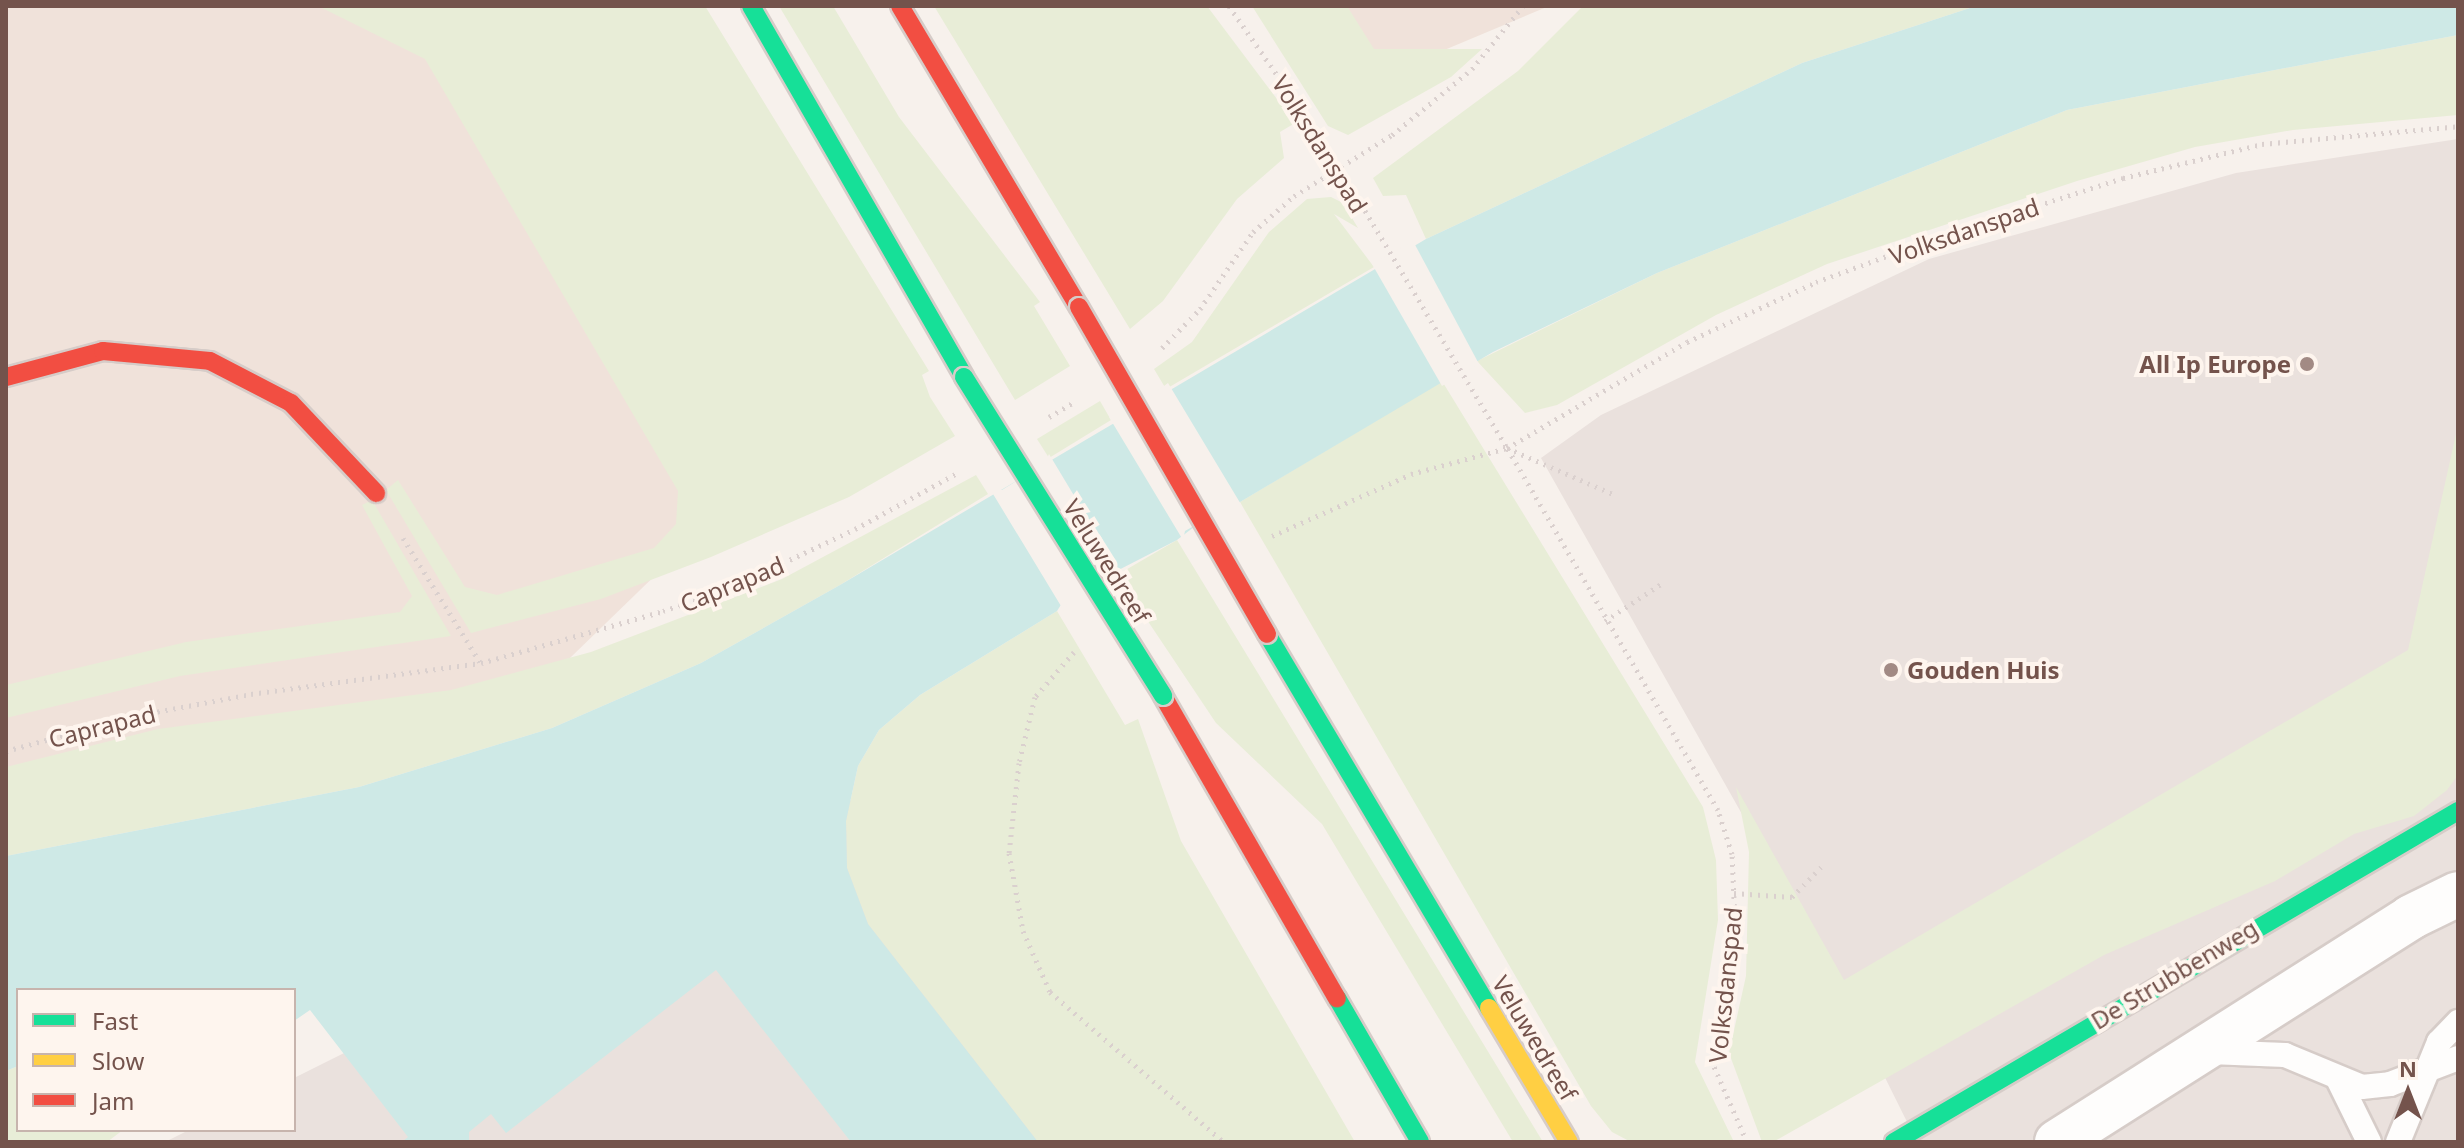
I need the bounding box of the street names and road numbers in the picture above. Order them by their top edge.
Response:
street label: Volksdanspad [1266,70,1374,218]
street label: Volksdanspad [1885,192,2043,270]
street label: Veluwedreef [1058,494,1156,628]
street label: Caprapad [676,550,788,618]
street label: Caprapad [46,699,158,753]
street label: Volksdanspad [1703,906,1747,1064]
street label: De Strubbenweg [2086,913,2262,1035]
street label: Veluwedreef [1487,970,1583,1106]

